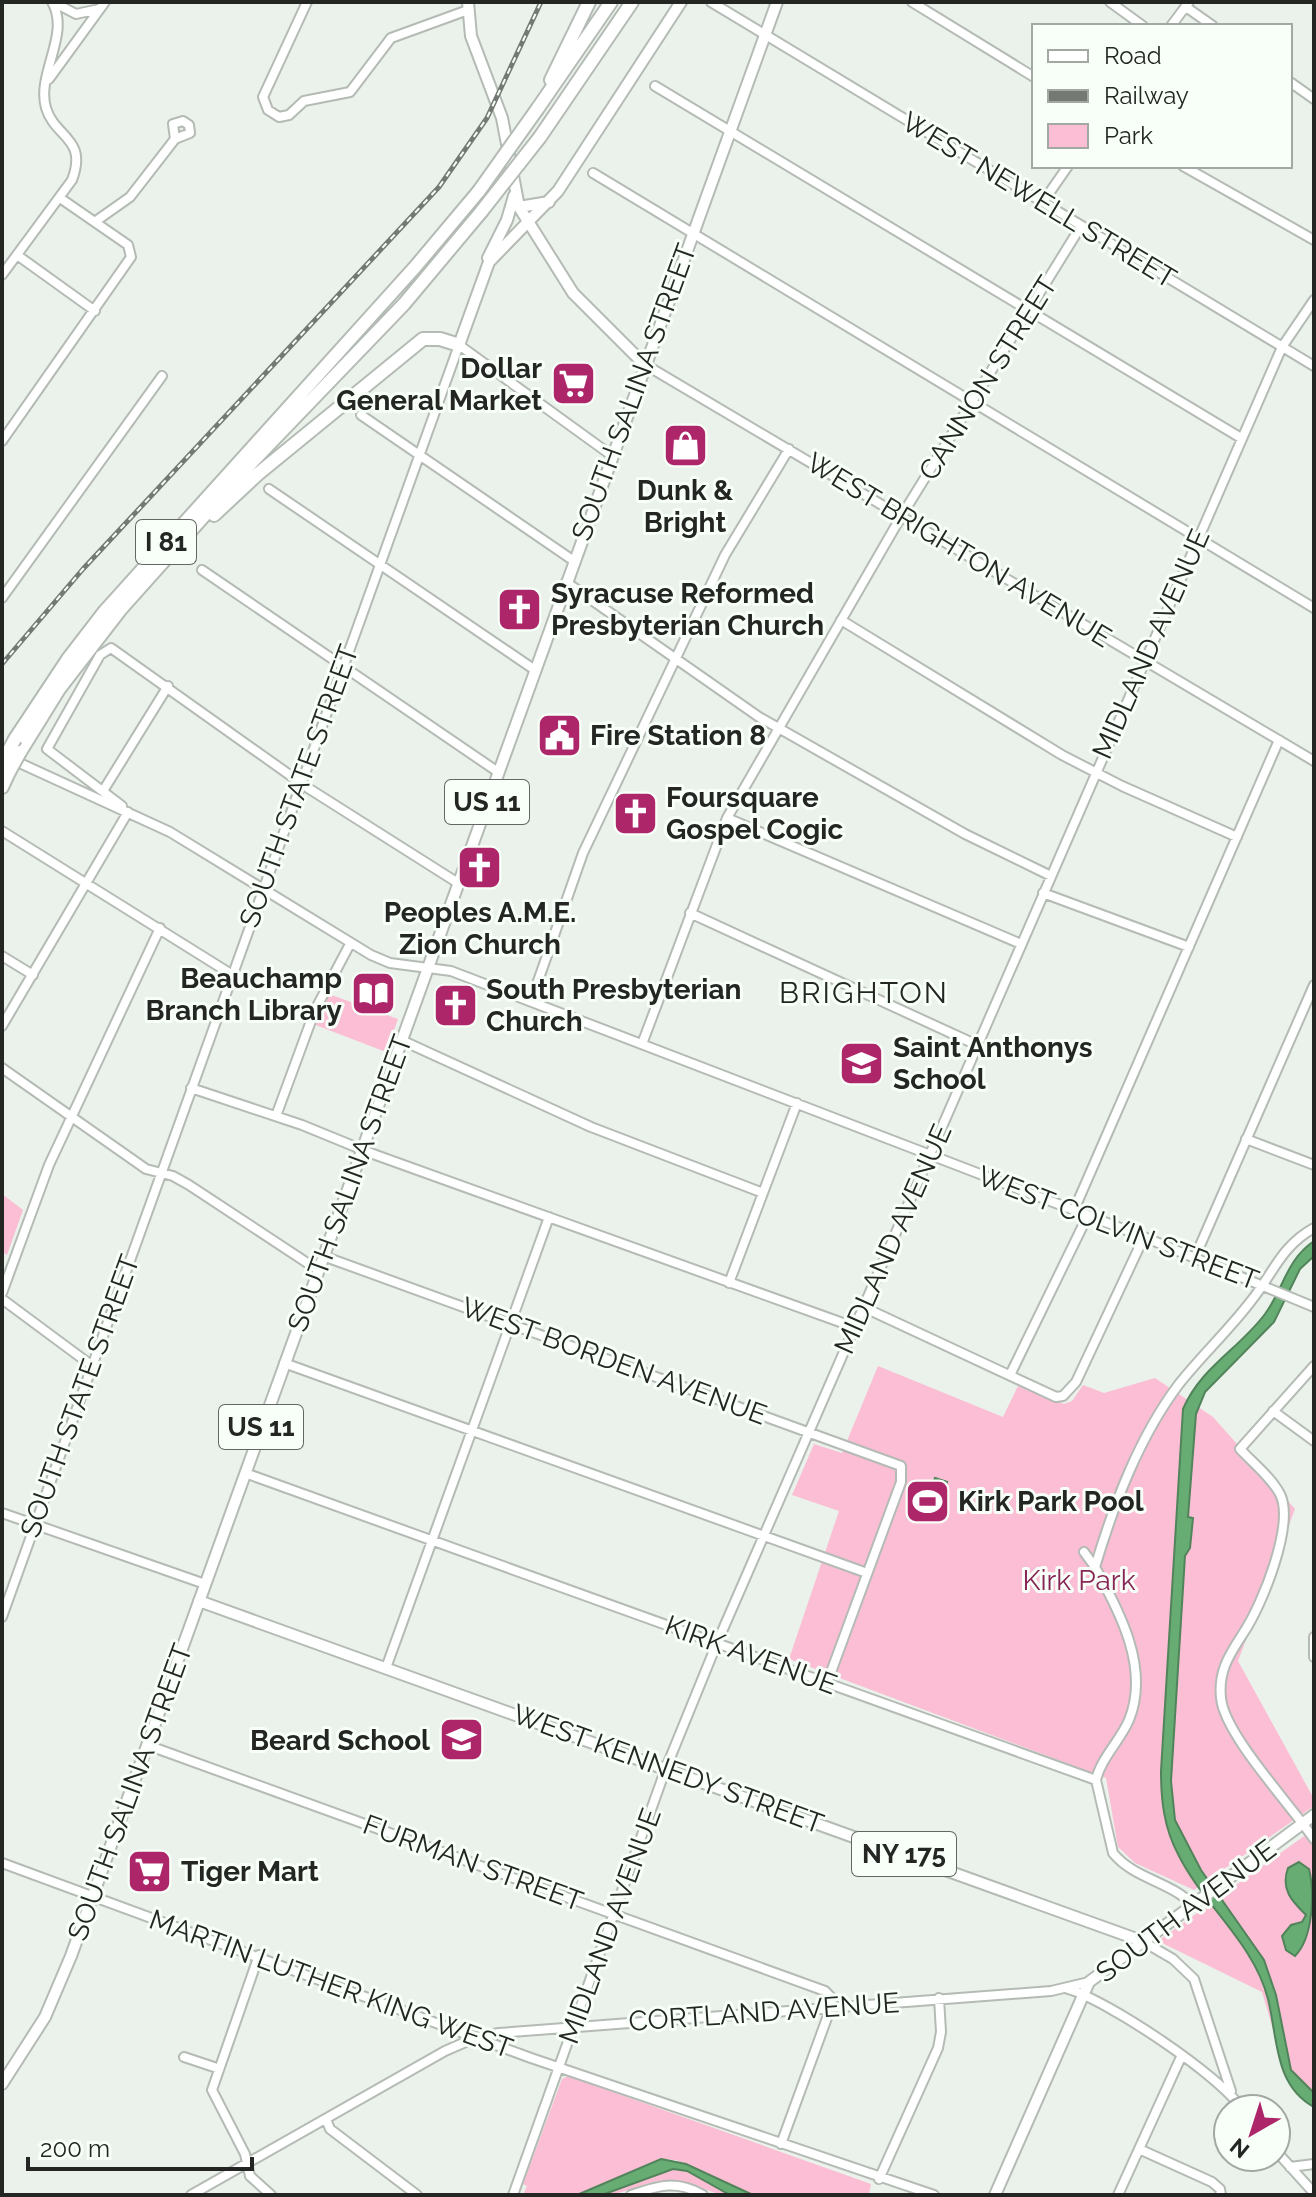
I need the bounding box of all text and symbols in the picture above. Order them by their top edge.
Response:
legend [1032,24,1292,168]
text: Road [1104,41,1162,70]
text: Railway [1104,81,1189,110]
street label: WEST NEWELL STREET [896,105,1182,295]
text: Park [1104,121,1153,150]
street label: SOUTH SALINA STREET [565,239,703,545]
street label: CANNON STREET [912,270,1064,486]
place label: Dollar General Market [336,352,542,417]
supermarket icon: Dollar General Market [549,360,597,408]
shop icon: Dunk & Bright [661,422,709,470]
street label: WEST BRIGHTON AVENUE [801,446,1117,654]
place label: Dunk & Bright [637,474,733,539]
road number: I 81 [136,520,196,564]
street label: MIDLAND AVENUE [1086,524,1216,764]
place label: Syracuse Reformed Presbyterian Church [551,577,824,642]
church icon: Syracuse Reformed Presbyterian Church [496,585,544,633]
street label: SOUTH STATE STREET [233,640,365,932]
public building icon: Fire Station 8 [535,711,583,759]
place label: Fire Station 8 [590,719,766,752]
road number: US 11 [445,780,529,824]
place label: Foursquare Gospel Cogic [666,781,843,846]
church icon: Foursquare Gospel Cogic [611,789,659,837]
church icon: Peoples A.M.E. Zion Church [456,843,504,891]
place label: Peoples A.M.E. Zion Church [384,896,576,961]
place label: Beauchamp Branch Library [145,962,343,1027]
library icon: Beauchamp Branch Library [349,970,397,1018]
place label: South Presbyterian Church [486,973,741,1038]
district label: BRIGHTON [779,975,949,1010]
church icon: South Presbyterian Church [431,981,479,1029]
street label: SOUTH SALINA STREET [281,1030,419,1336]
place label: Saint Anthonys School [893,1031,1093,1096]
school or university icon: Saint Anthonys School [838,1039,886,1087]
street label: MIDLAND AVENUE [828,1119,958,1359]
street label: WEST COLVIN STREET [973,1159,1263,1297]
street label: SOUTH STATE STREET [14,1250,146,1542]
street label: WEST BORDEN AVENUE [457,1290,771,1432]
road number: US 11 [219,1405,303,1449]
sports icon: Kirk Park Pool [903,1477,951,1525]
place label: Kirk Park Pool [958,1485,1144,1518]
park label: Kirk Park [1022,1564,1136,1597]
street label: KIRK AVENUE [661,1609,841,1701]
street label: SOUTH SALINA STREET [61,1639,199,1945]
street label: WEST KENNEDY STREET [508,1697,828,1841]
school or university icon: Beard School [437,1716,485,1764]
place label: Beard School [250,1724,430,1757]
street label: MIDLAND AVENUE [552,1804,668,2048]
street label: FURMAN STREET [359,1808,587,1918]
road number: NY 175 [852,1832,956,1876]
street label: SOUTH AVENUE [1090,1833,1282,1989]
supermarket icon: Tiger Mart [126,1847,174,1895]
place label: Tiger Mart [181,1855,319,1888]
street label: MARTIN LUTHER KING WEST [145,1903,517,2065]
street label: CORTLAND AVENUE [627,1986,901,2038]
north arrow [1212,2093,1292,2173]
scale bar [28,2121,252,2171]
text: N [1225,2133,1254,2164]
text: 200 m [40,2134,110,2163]

